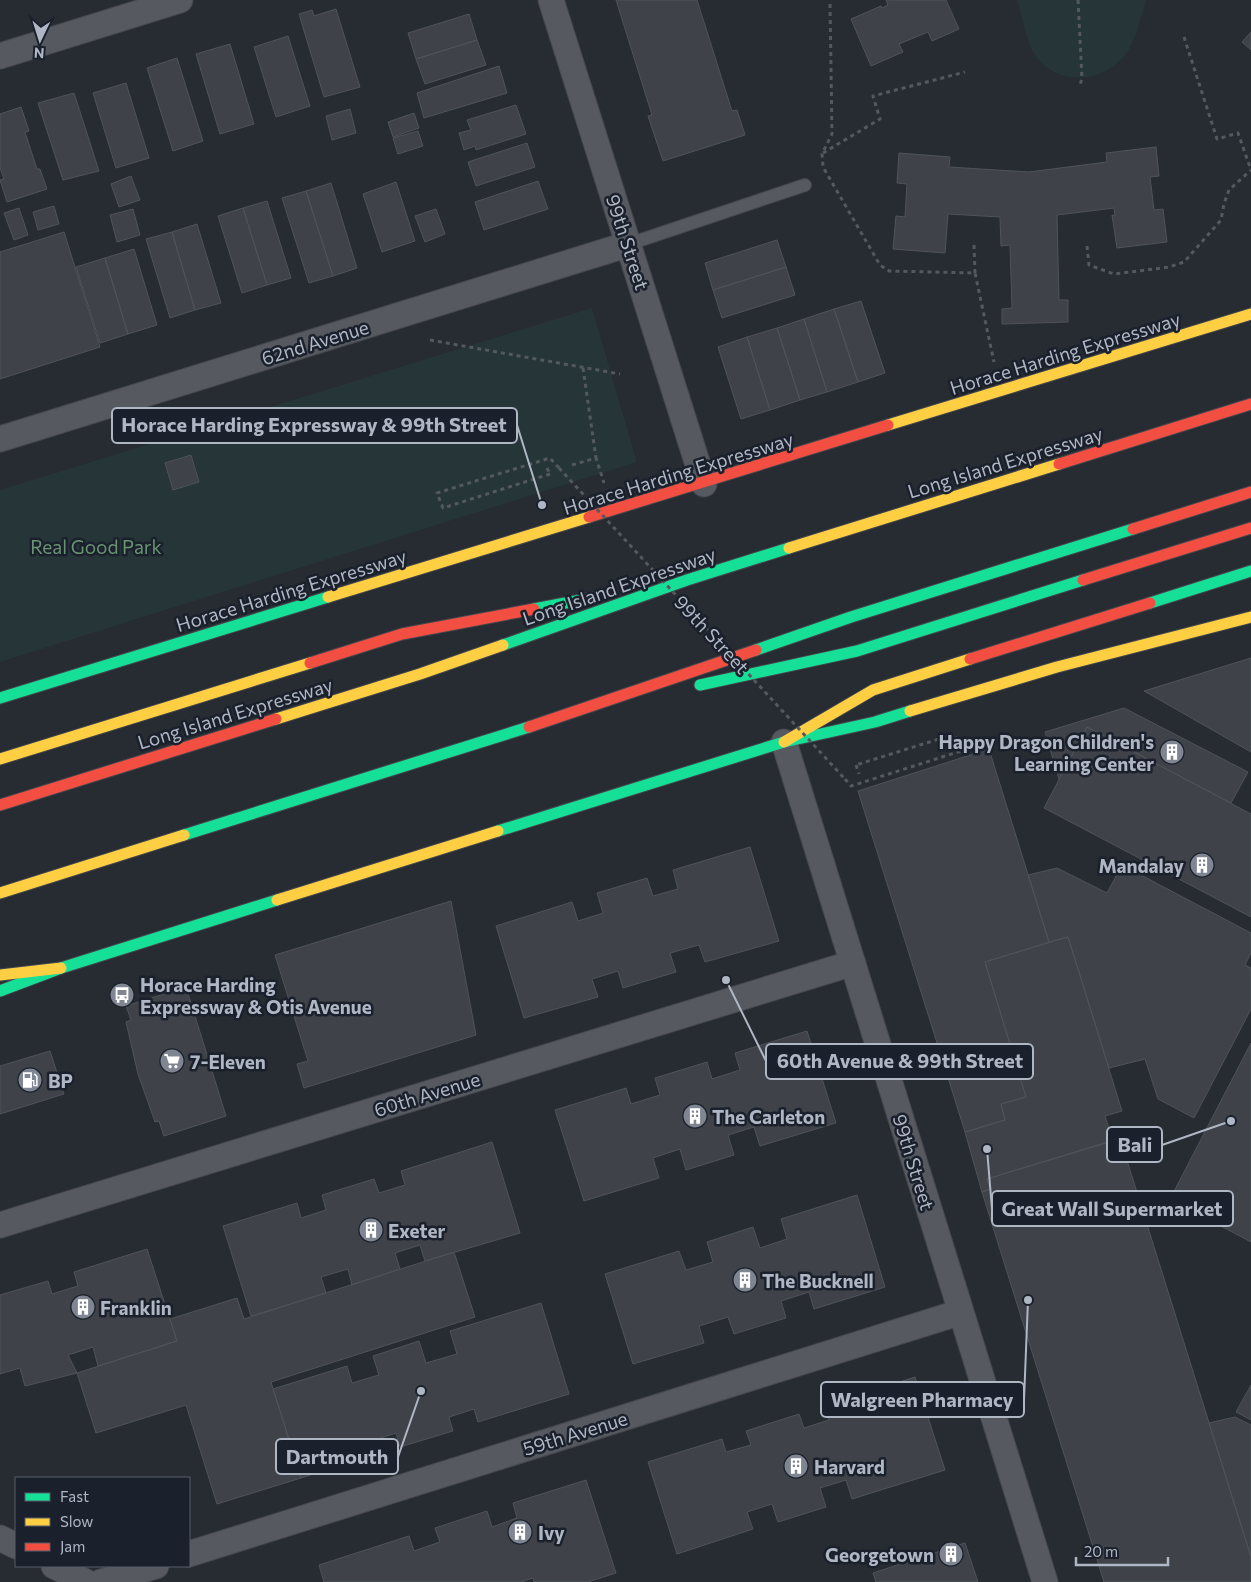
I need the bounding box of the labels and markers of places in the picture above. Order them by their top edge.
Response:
callout: Horace Harding Expressway & 99th Street [112,408,517,443]
place label: Happy Dragon Children's Learning Center [938,730,1154,775]
building icon: Happy Dragon Children's Learning Center [1159,739,1185,765]
building icon: Mandalay [1189,852,1215,878]
place label: Mandalay [1098,854,1185,877]
place label: Horace Harding Expressway & Otis Avenue [140,973,372,1018]
bus stop icon: Horace Harding Expressway & Otis Avenue [109,982,135,1008]
callout: 60th Avenue & 99th Street [766,1044,1033,1079]
supermarket icon: 7-Eleven [159,1048,185,1074]
place label: 7-Eleven [190,1050,266,1073]
fuel station icon: BP [17,1067,43,1093]
place label: BP [48,1069,73,1092]
building icon: The Carleton [682,1103,708,1129]
place label: The Carleton [712,1105,825,1128]
callout: Bali [1107,1127,1162,1162]
callout: Great Wall Supermarket [992,1191,1233,1226]
building icon: Exeter [358,1217,384,1243]
place label: Exeter [388,1219,446,1242]
building icon: The Bucknell [732,1267,758,1293]
place label: The Bucknell [762,1269,874,1292]
building icon: Franklin [70,1294,96,1320]
place label: Franklin [100,1296,172,1319]
callout: Walgreen Pharmacy [821,1382,1024,1417]
callout: Dartmouth [276,1439,398,1474]
building icon: Harvard [783,1453,809,1479]
place label: Harvard [814,1455,885,1478]
building icon: Ivy [507,1519,533,1545]
place label: Ivy [538,1521,565,1544]
building icon: Georgetown [938,1541,964,1567]
place label: Georgetown [825,1543,934,1566]

